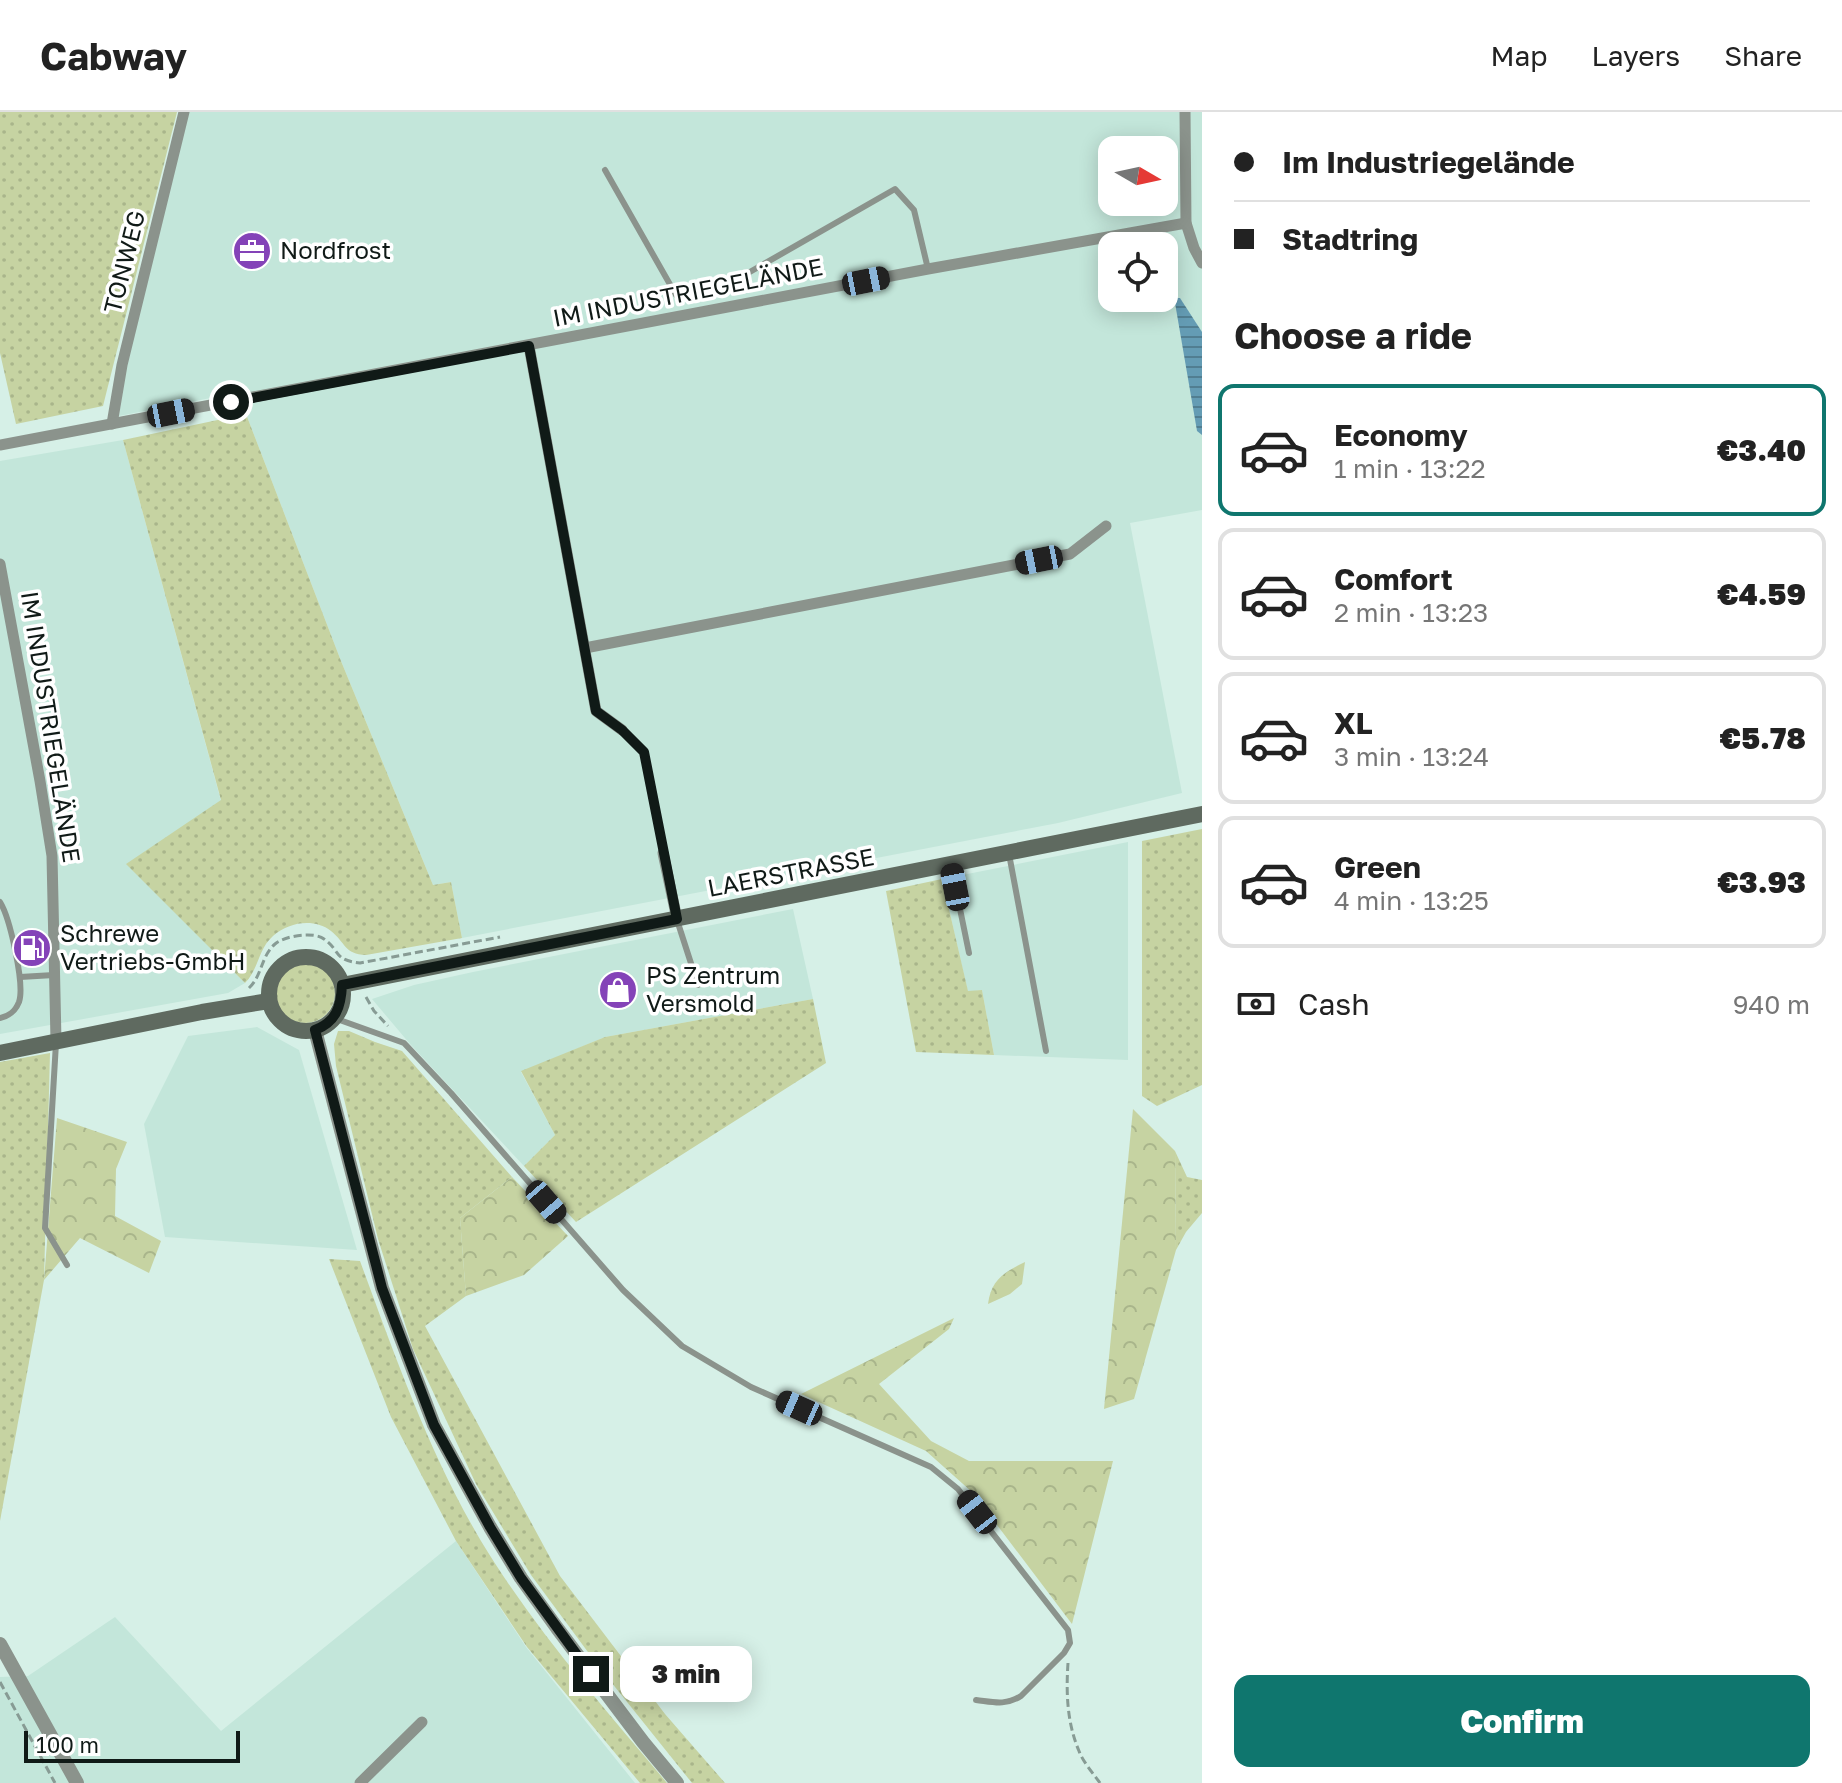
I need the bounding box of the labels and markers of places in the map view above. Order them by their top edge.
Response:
office icon: Nordfrost [231,230,273,272]
place label: Nordfrost [280,235,391,264]
place label: Schrewe Vertriebs-GmbH [60,918,245,975]
fuel station icon: Schrewe Vertriebs-GmbH [11,927,53,969]
place label: PS Zentrum Versmold [646,960,780,1017]
shop icon: PS Zentrum Versmold [597,969,639,1011]

